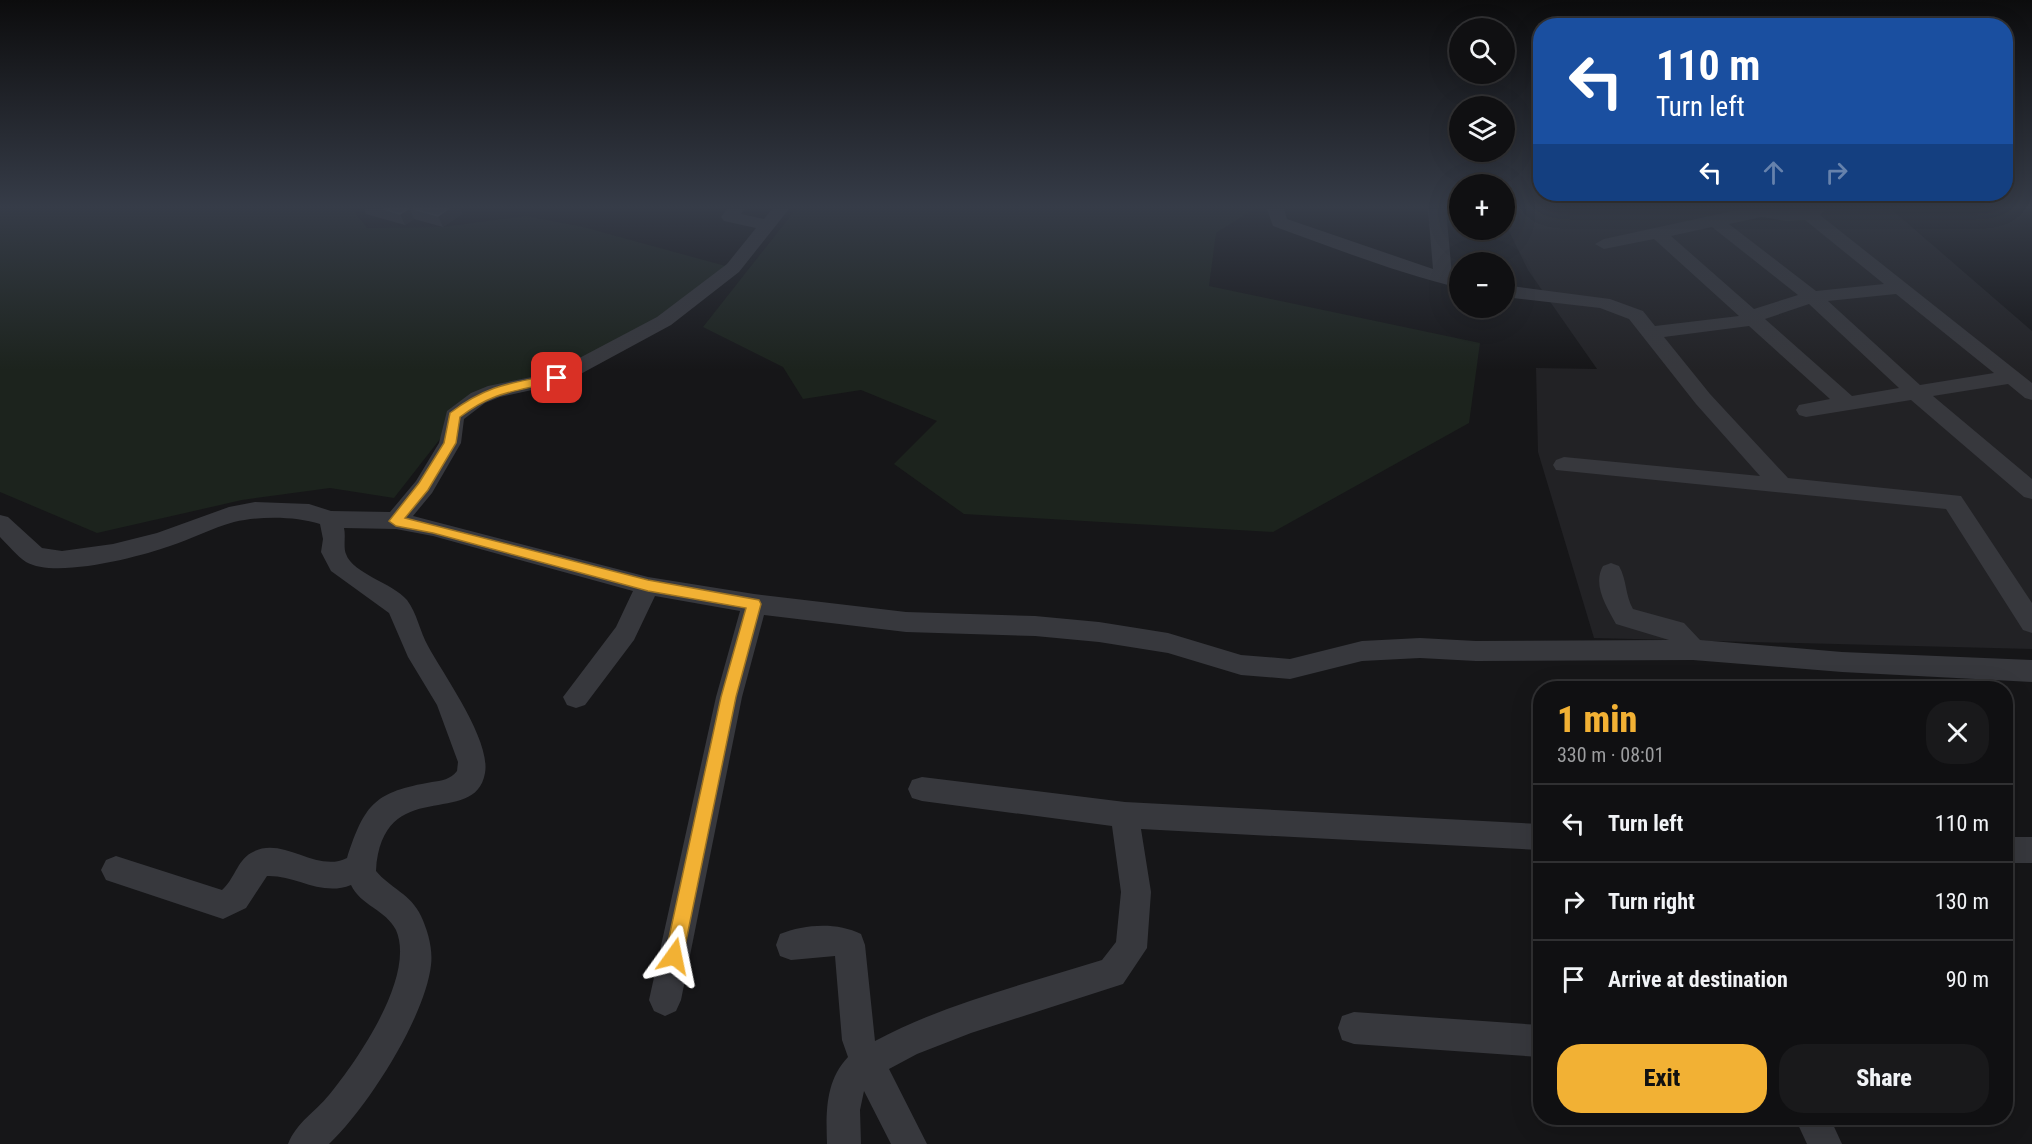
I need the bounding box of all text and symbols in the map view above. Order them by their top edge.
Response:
map controls [1449,18,1515,318]
button: search [1449,18,1515,84]
text: 110 m [1656,41,1761,90]
icon: left [1557,42,1635,120]
text: Turn left [1656,91,1745,123]
button: layers [1449,96,1515,162]
icon: left [1694,156,1727,189]
icon: ahead [1757,156,1790,189]
icon: right [1820,156,1853,189]
button: + [1449,174,1515,240]
button: − [1449,252,1515,318]
pin [531,352,582,403]
icon: arrive [540,361,573,394]
text: 1 min [1557,699,1637,741]
button: close [1926,701,1989,764]
text: 330 m · 08:01 [1557,743,1664,767]
icon: left [1557,807,1590,840]
text: Turn left [1608,811,1683,836]
text: 110 m [1935,811,1989,836]
icon: right [1557,885,1590,918]
text: Turn right [1608,889,1695,914]
text: 130 m [1935,889,1989,914]
position arrow [642,924,706,988]
icon: arrive [1557,963,1590,996]
text: Arrive at destination [1608,967,1788,992]
text: 90 m [1946,967,1989,992]
button: Exit [1557,1044,1767,1113]
button: Share [1779,1044,1989,1113]

